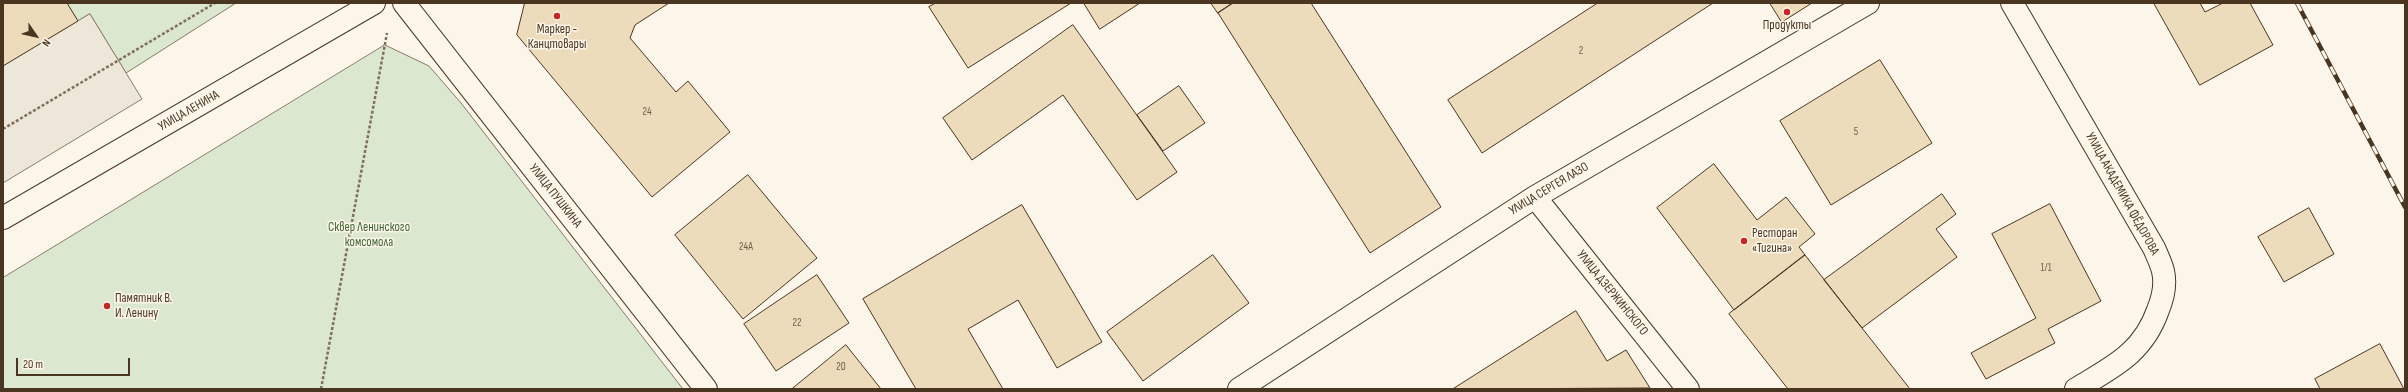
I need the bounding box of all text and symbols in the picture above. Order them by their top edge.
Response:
marker: Продукты [1782,7,1792,17]
marker: Маркер - Канцтовары [552,11,562,21]
north arrow [16,16,56,56]
place label: Продукты [1763,18,1811,34]
place label: Маркер - Канцтовары [528,22,586,53]
text: N [39,37,53,49]
house number: 2 [1579,44,1583,58]
street label: УЛИЦА ЛЕНИНА [156,87,222,135]
house number: 24 [642,105,652,119]
house number: 5 [1854,125,1858,139]
street label: УЛИЦА АКАДЕМИКА ФЁДОРОВА [2082,130,2162,258]
street label: УЛИЦА СЕРГЕЯ ЛАЗО [1506,159,1592,219]
street label: УЛИЦА ПУШКИНА [525,161,585,231]
park label: Сквер Ленинского комсомола [328,220,410,251]
place label: Ресторан «Тигина» [1752,226,1797,257]
marker: Ресторан «Тигина» [1739,236,1749,246]
house number: 24А [739,240,753,254]
street label: УЛИЦА ДЗЕРЖИНСКОГО [1573,247,1651,339]
house number: 1/1 [2040,261,2052,275]
place label: Памятник В. И. Ленину [115,291,172,322]
marker: Памятник В. И. Ленину [102,301,112,311]
house number: 22 [792,316,802,330]
scale bar [18,350,132,376]
text: 20 m [23,357,43,372]
house number: 20 [836,360,846,374]

